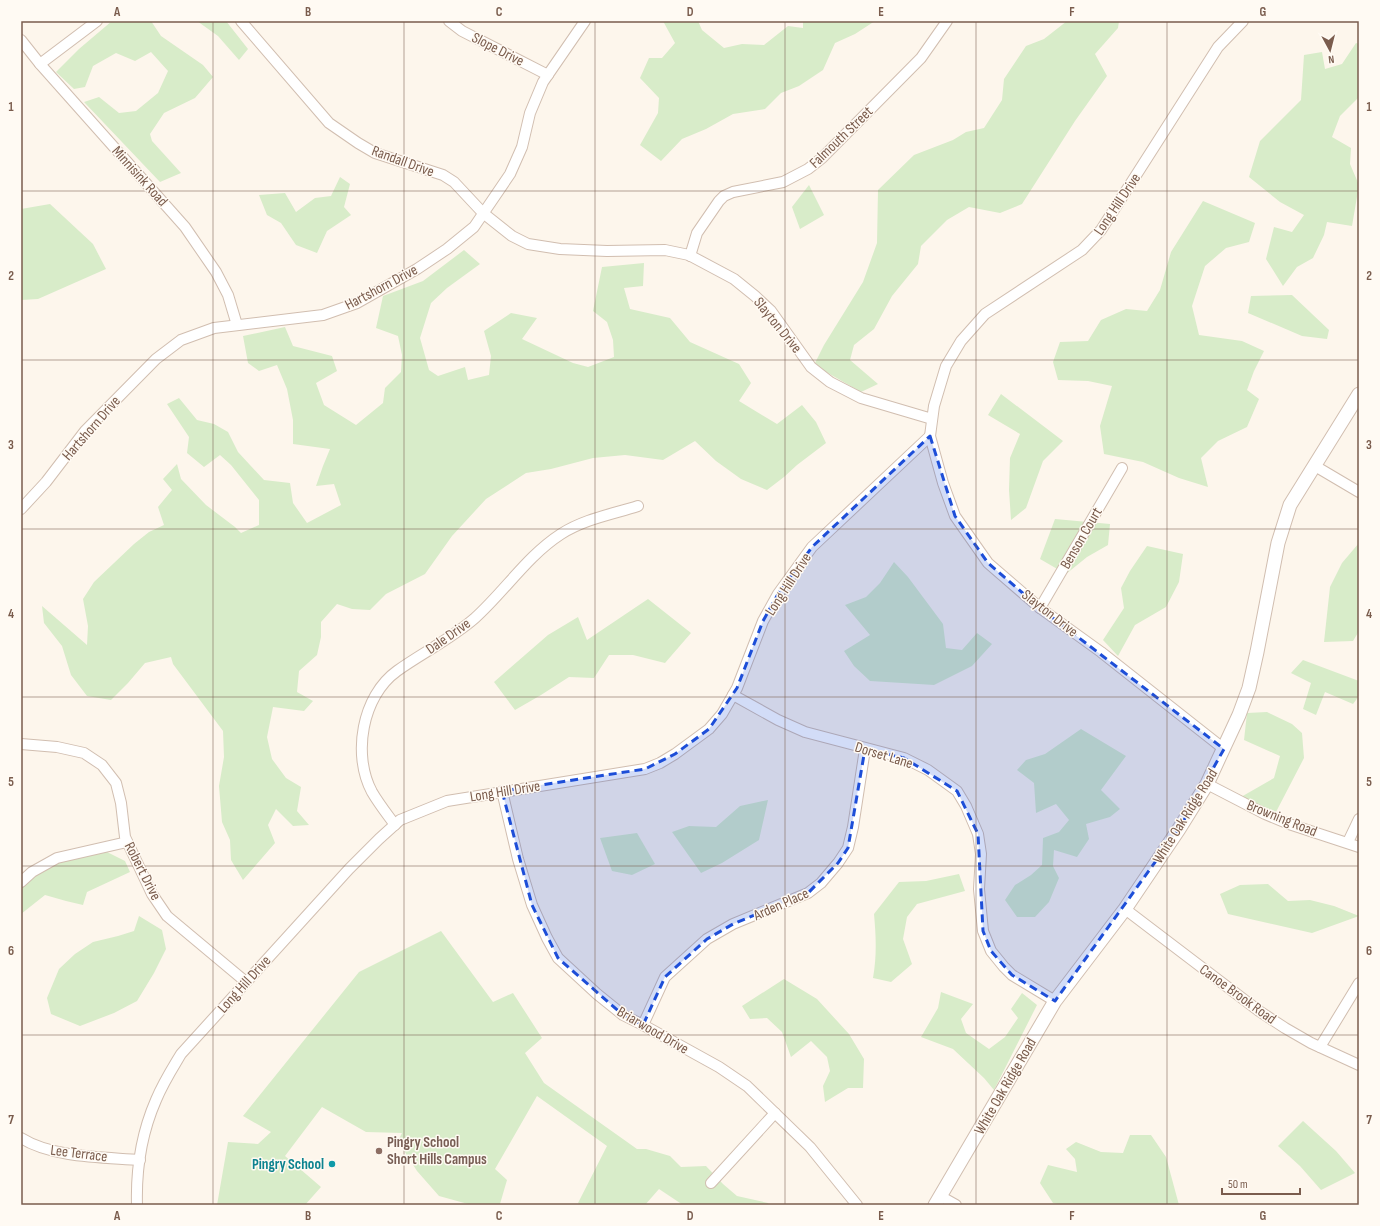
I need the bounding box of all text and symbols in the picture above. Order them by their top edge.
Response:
text: A [113,4,121,20]
text: B [305,4,311,20]
text: C [496,4,503,20]
text: D [687,4,694,20]
text: E [878,4,884,20]
text: F [1069,4,1075,20]
text: G [1260,4,1267,20]
street label: Slope Drive [468,28,527,71]
north arrow [1310,30,1350,70]
text: N [1327,53,1335,66]
text: 1 [8,99,14,115]
text: 1 [1366,99,1372,115]
street label: Falmouth Street [806,102,877,172]
street label: Randall Drive [369,141,437,182]
street label: Minnisink Road [107,142,172,211]
street label: Long Hill Drive [1090,170,1145,239]
street label: Hartshorn Drive [342,260,421,315]
text: 2 [8,268,14,284]
text: 2 [1366,268,1372,284]
street label: Slayton Drive [749,294,806,357]
street label: Hartshorn Drive [58,392,125,465]
text: 3 [8,437,14,453]
text: 3 [1366,437,1372,453]
street label: Benson Court [1056,504,1107,573]
street label: Long Hill Drive [761,549,816,619]
street label: Slayton Drive [1018,585,1082,641]
text: 4 [8,606,14,622]
text: 4 [1366,606,1372,622]
street label: Dale Drive [422,614,474,659]
street label: Dorset Lane [852,738,915,773]
street label: White Oak Ridge Road [1149,765,1222,867]
text: 5 [8,774,14,790]
text: 5 [1366,774,1372,790]
street label: Long Hill Drive [469,777,542,806]
street label: Browning Road [1244,796,1320,841]
street label: Robert Drive [120,839,165,904]
street label: Arden Place [750,884,812,925]
text: 6 [8,943,14,959]
text: 6 [1366,943,1372,959]
street label: Long Hill Drive [214,952,275,1017]
street label: Canoe Brook Road [1196,960,1280,1029]
street label: Briarwood Drive [613,1002,692,1059]
street label: White Oak Ridge Road [970,1035,1041,1138]
text: 7 [8,1112,14,1128]
text: 7 [1366,1112,1372,1128]
place label: Pingry School Short Hills Campus [387,1133,487,1169]
street label: Lee Terrace [49,1141,108,1166]
marker: Pingry School Short Hills Campus [374,1146,384,1156]
place label: Pingry School [252,1155,324,1174]
marker: Pingry School [327,1159,337,1169]
scale bar [1222,1170,1300,1196]
text: 50 m [1228,1177,1248,1192]
text: A [113,1208,121,1224]
text: B [305,1208,311,1224]
text: C [496,1208,503,1224]
text: D [687,1208,694,1224]
text: E [878,1208,884,1224]
text: F [1069,1208,1075,1224]
text: G [1260,1208,1267,1224]

